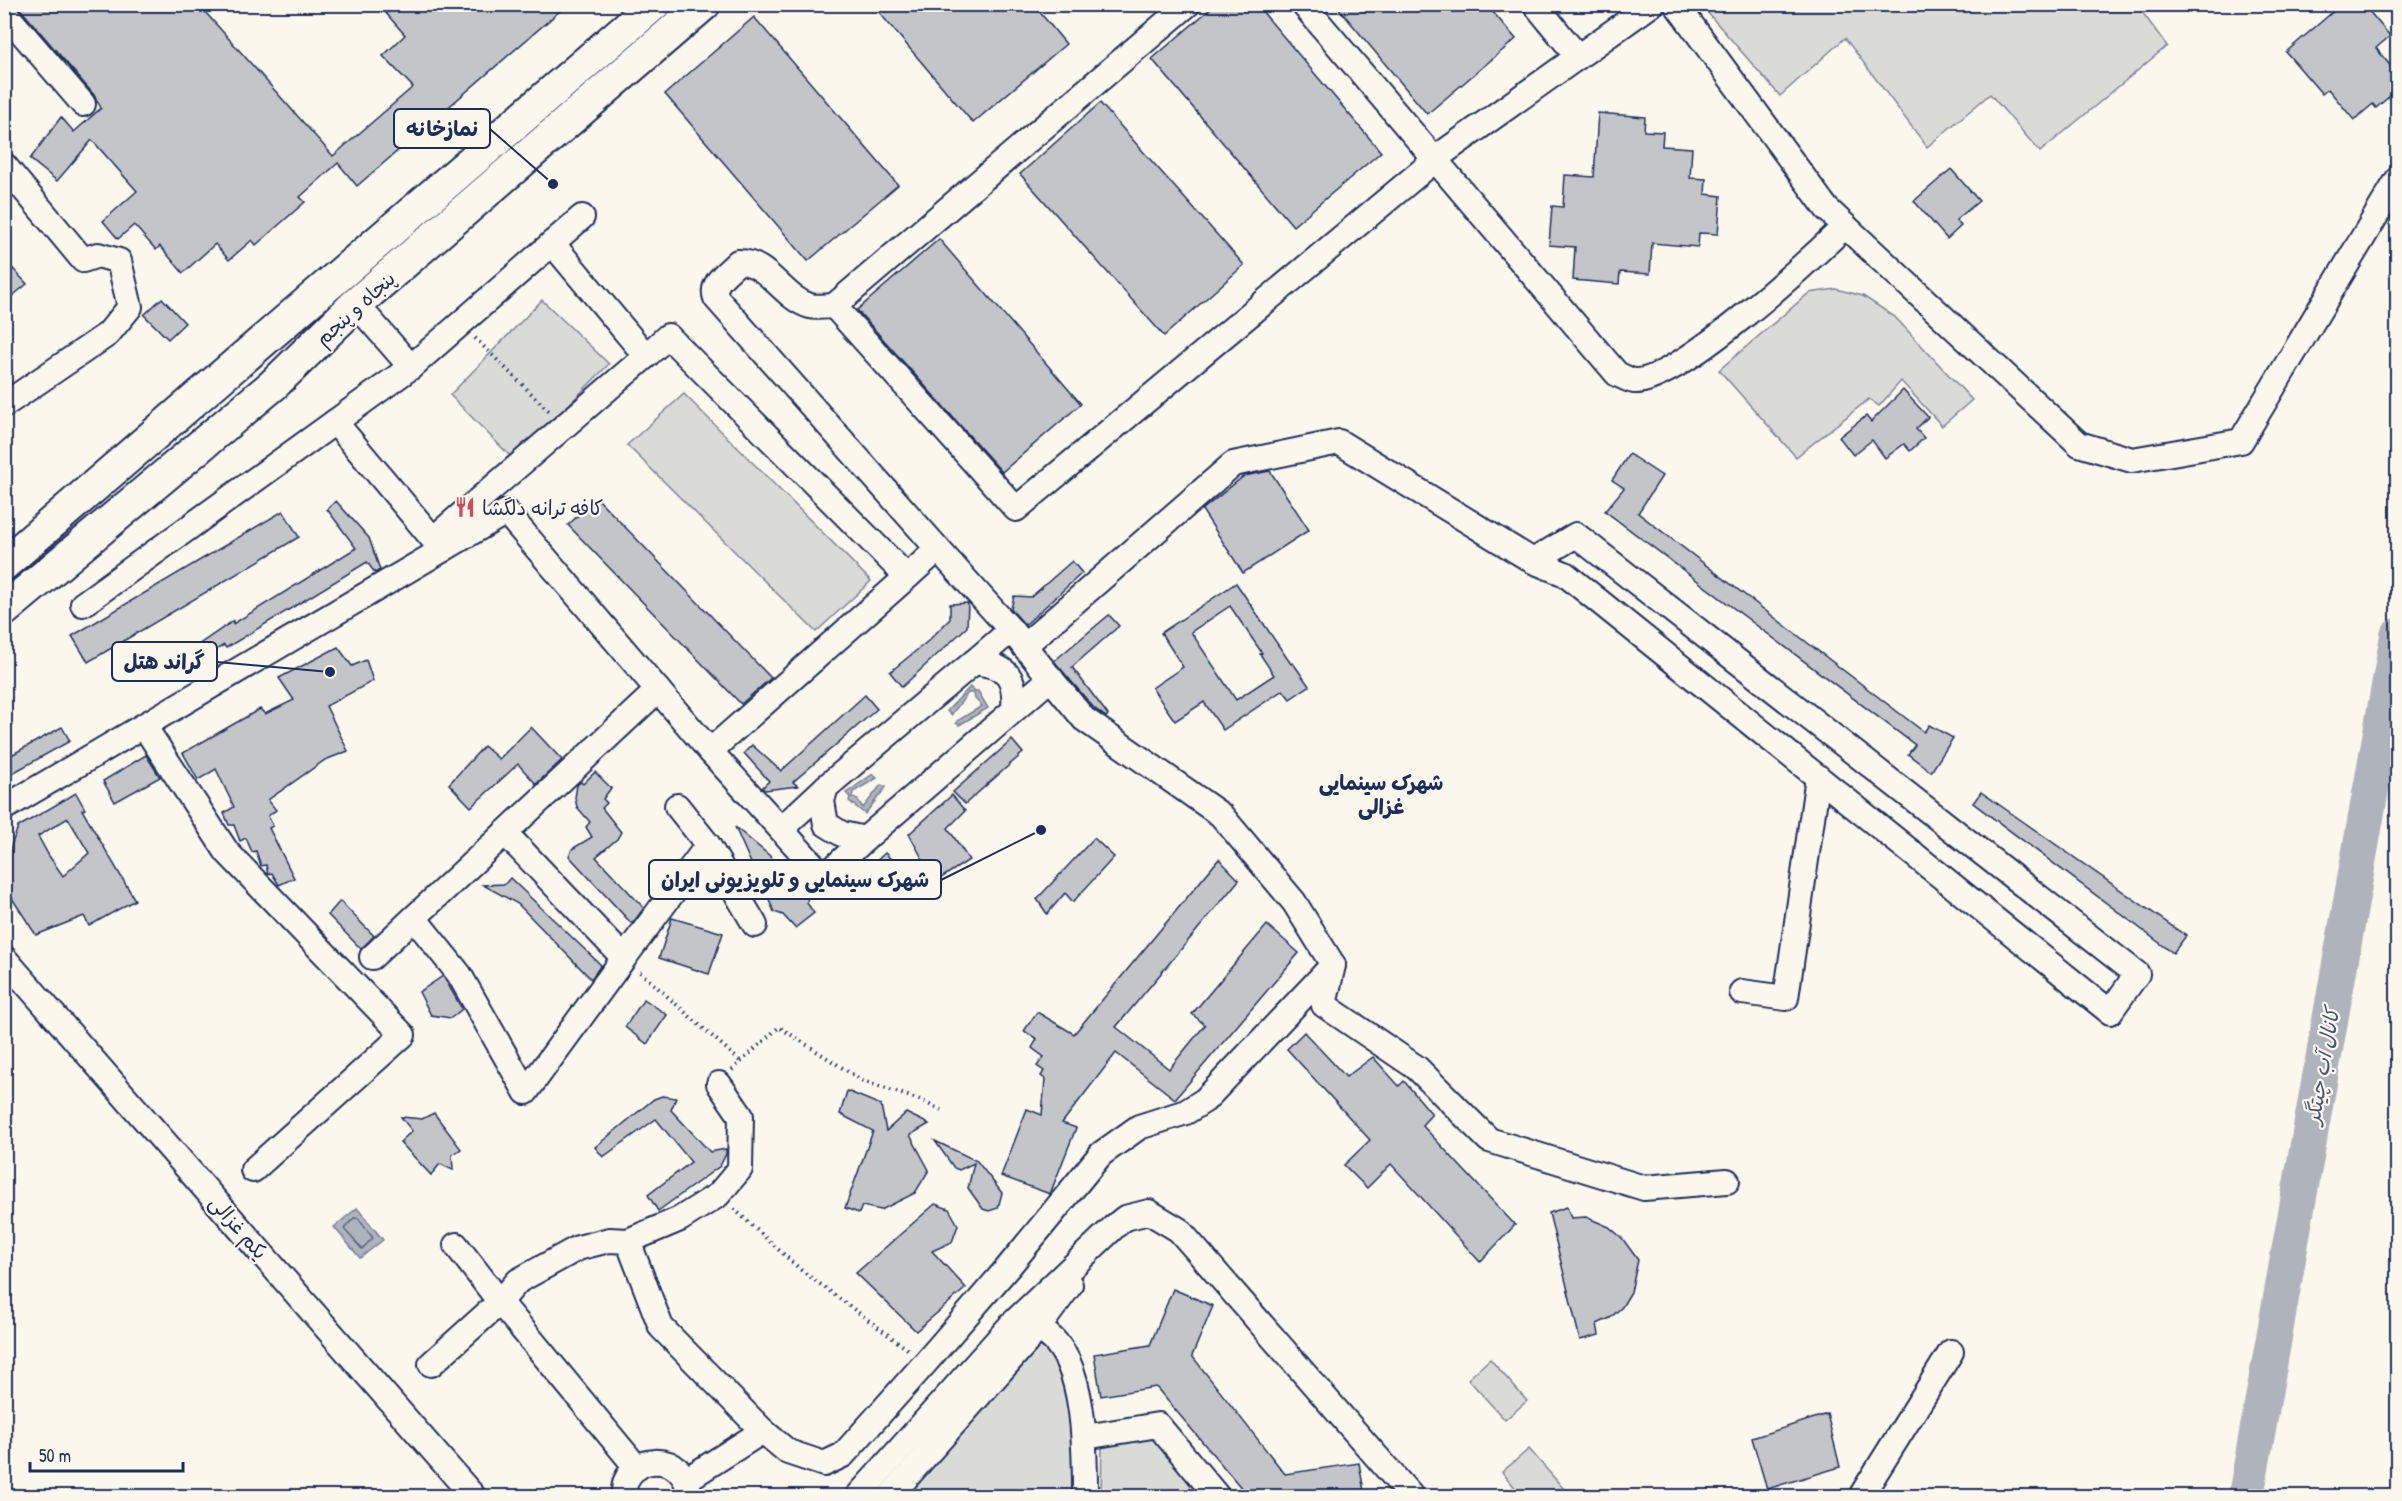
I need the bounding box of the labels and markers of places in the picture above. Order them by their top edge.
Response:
callout: نمازخانه [394,109,490,148]
place label: کافه ترانه دلگشا [482,494,603,521]
restaurant icon: کافه ترانه دلگشا [453,495,477,519]
callout: گراند هتل [112,642,217,681]
callout: شهرک سینمایی و تلویزیونی ایران [649,860,941,899]

